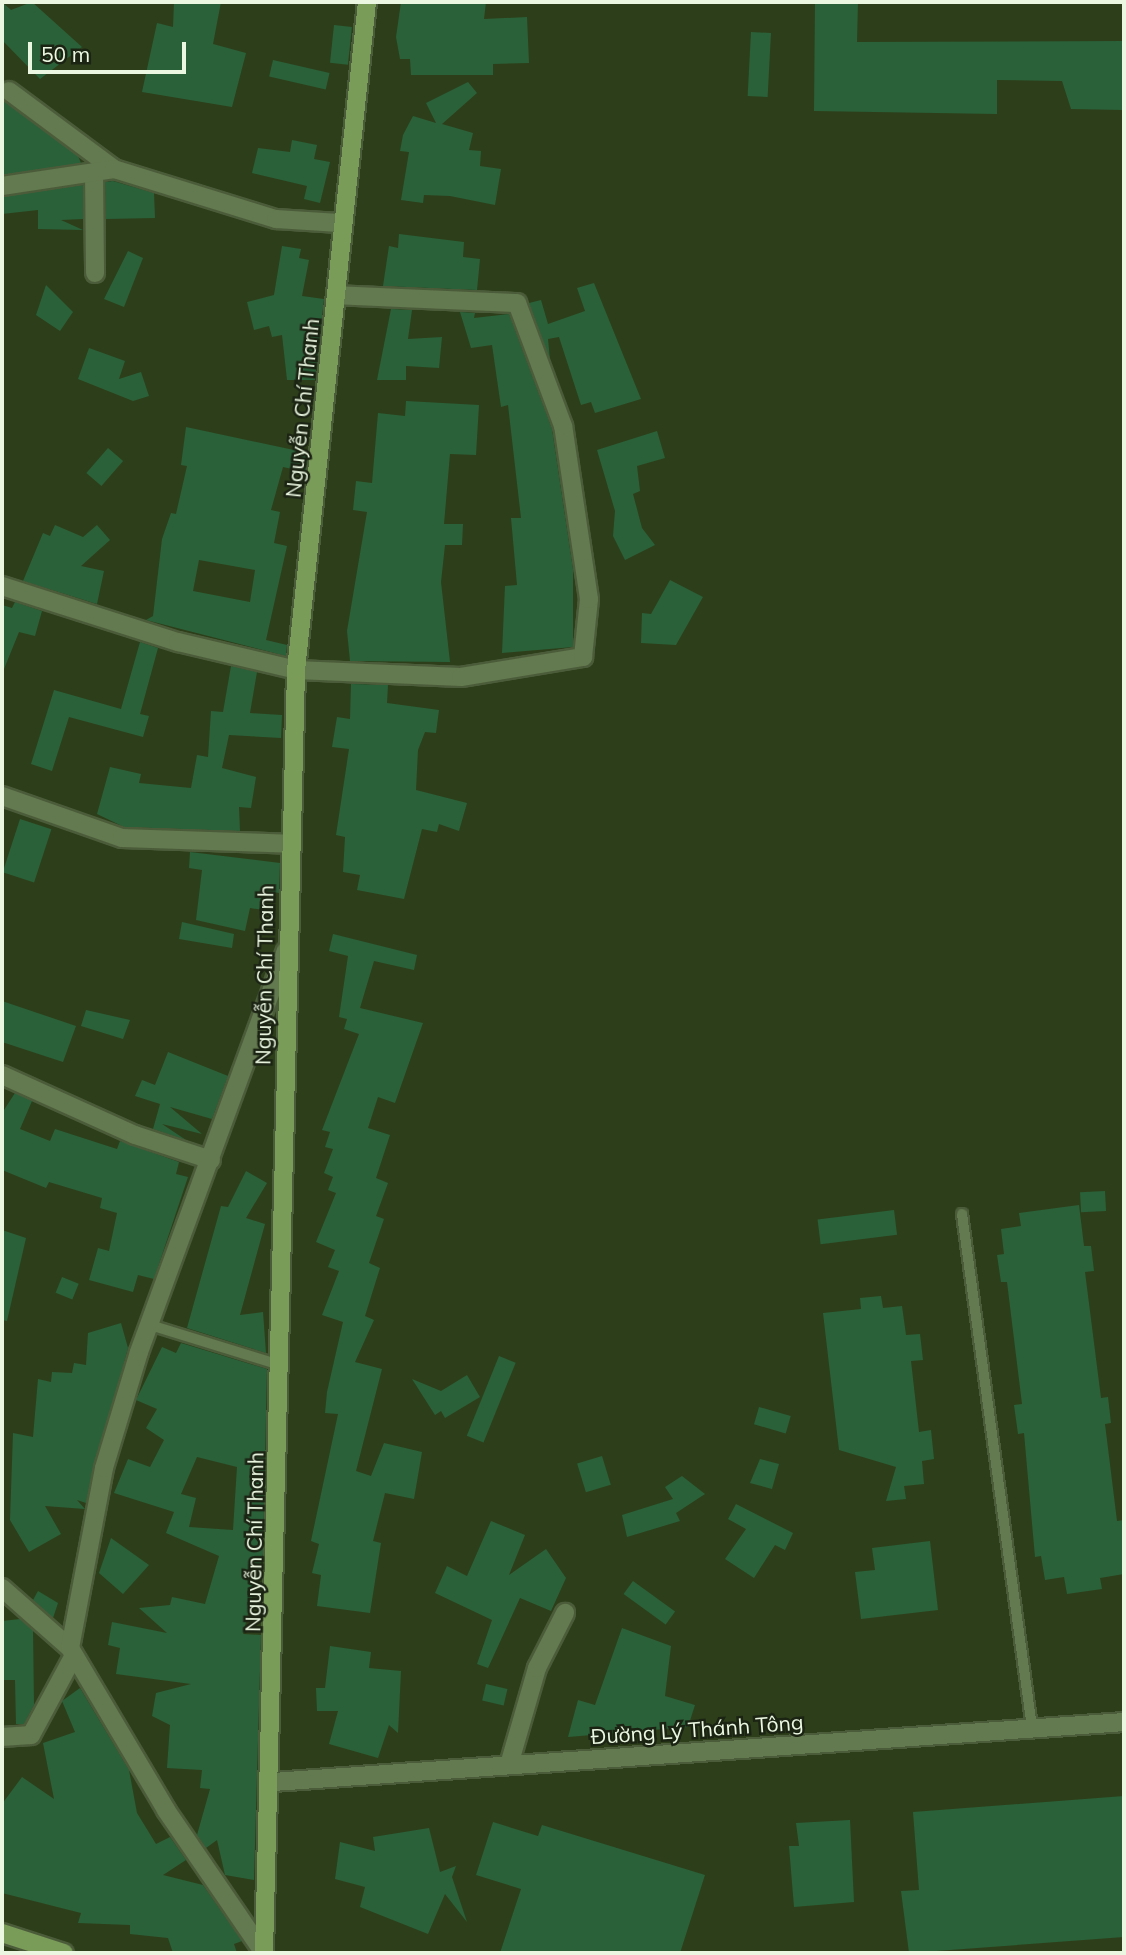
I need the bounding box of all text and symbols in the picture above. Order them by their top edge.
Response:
scale bar [32,28,189,72]
text: 50 m [41,41,90,67]
street label: Nguyễn Chí Thanh [280,317,324,499]
street label: Nguyễn Chí Thanh [250,885,278,1065]
street label: Nguyễn Chí Thanh [240,1452,268,1632]
street label: Đường Lý Thánh Tông [590,1709,804,1749]

